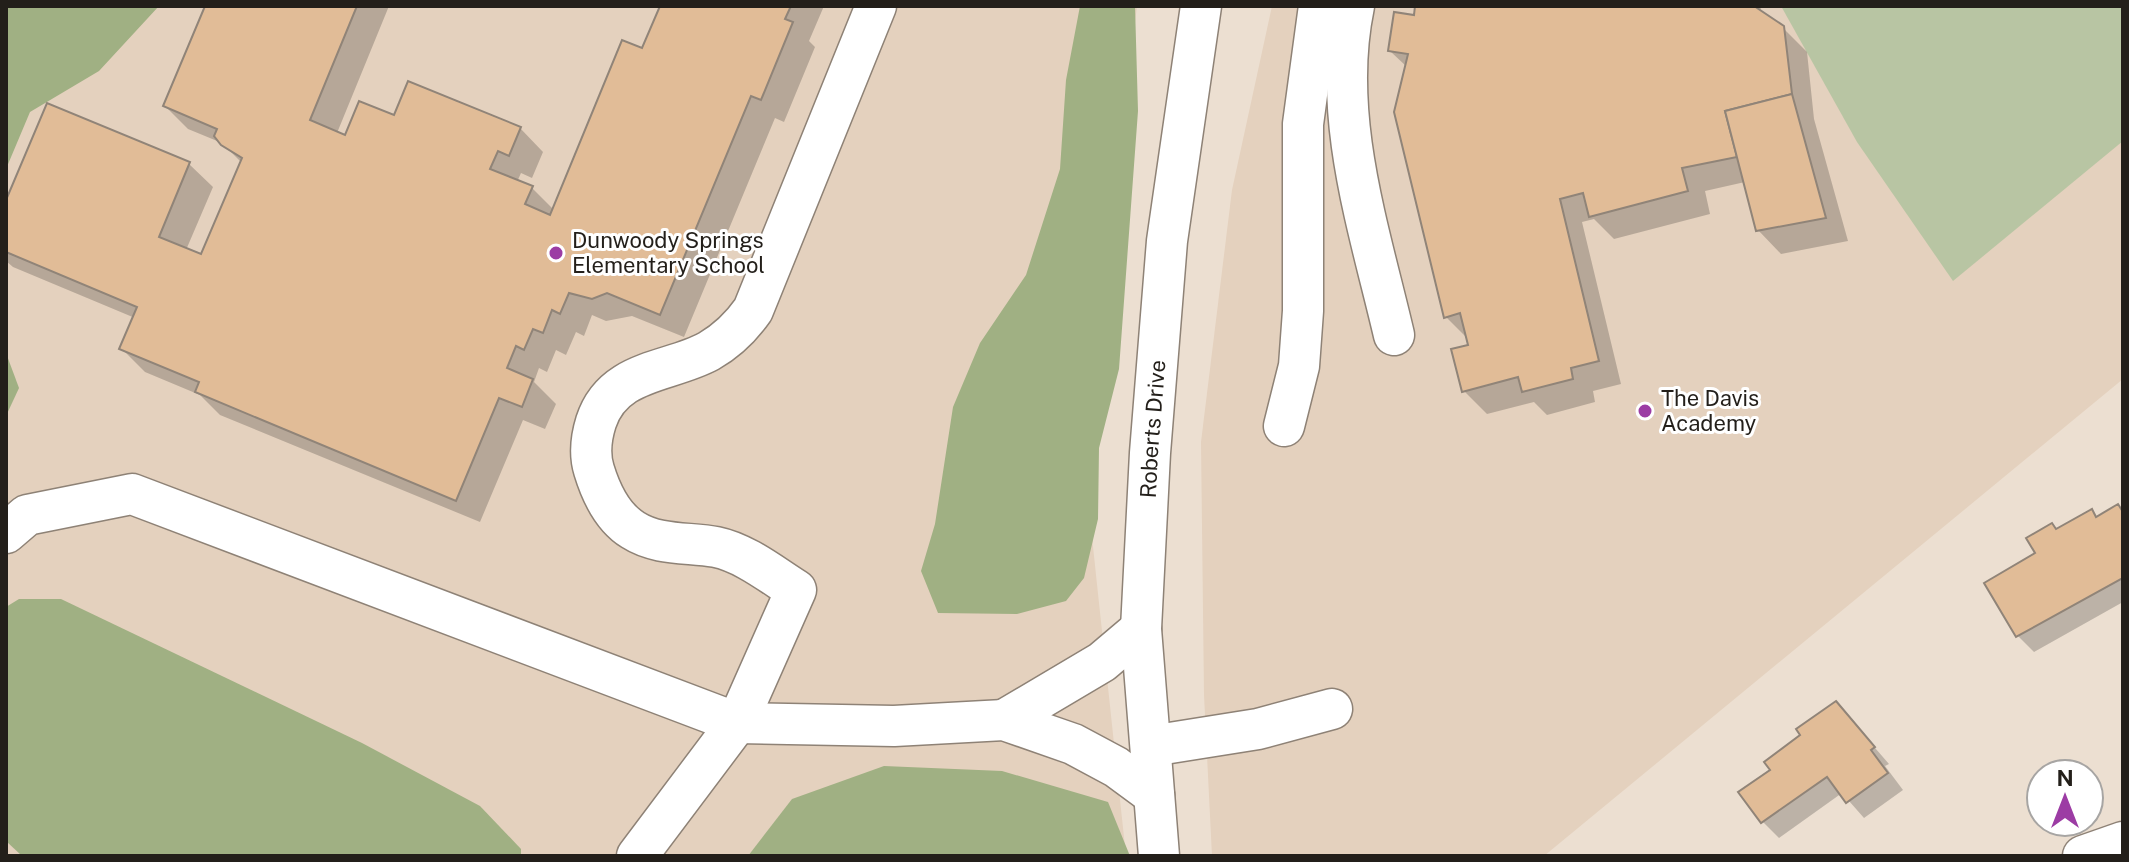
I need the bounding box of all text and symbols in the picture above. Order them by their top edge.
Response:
place label: Dunwoody Springs Elementary School [572,227,765,278]
marker: Dunwoody Springs Elementary School [547,244,565,262]
street label: Roberts Drive [1135,359,1170,499]
place label: The Davis Academy [1661,385,1759,436]
marker: The Davis Academy [1636,402,1654,420]
north arrow [2025,758,2105,838]
text: N [2056,765,2074,791]

